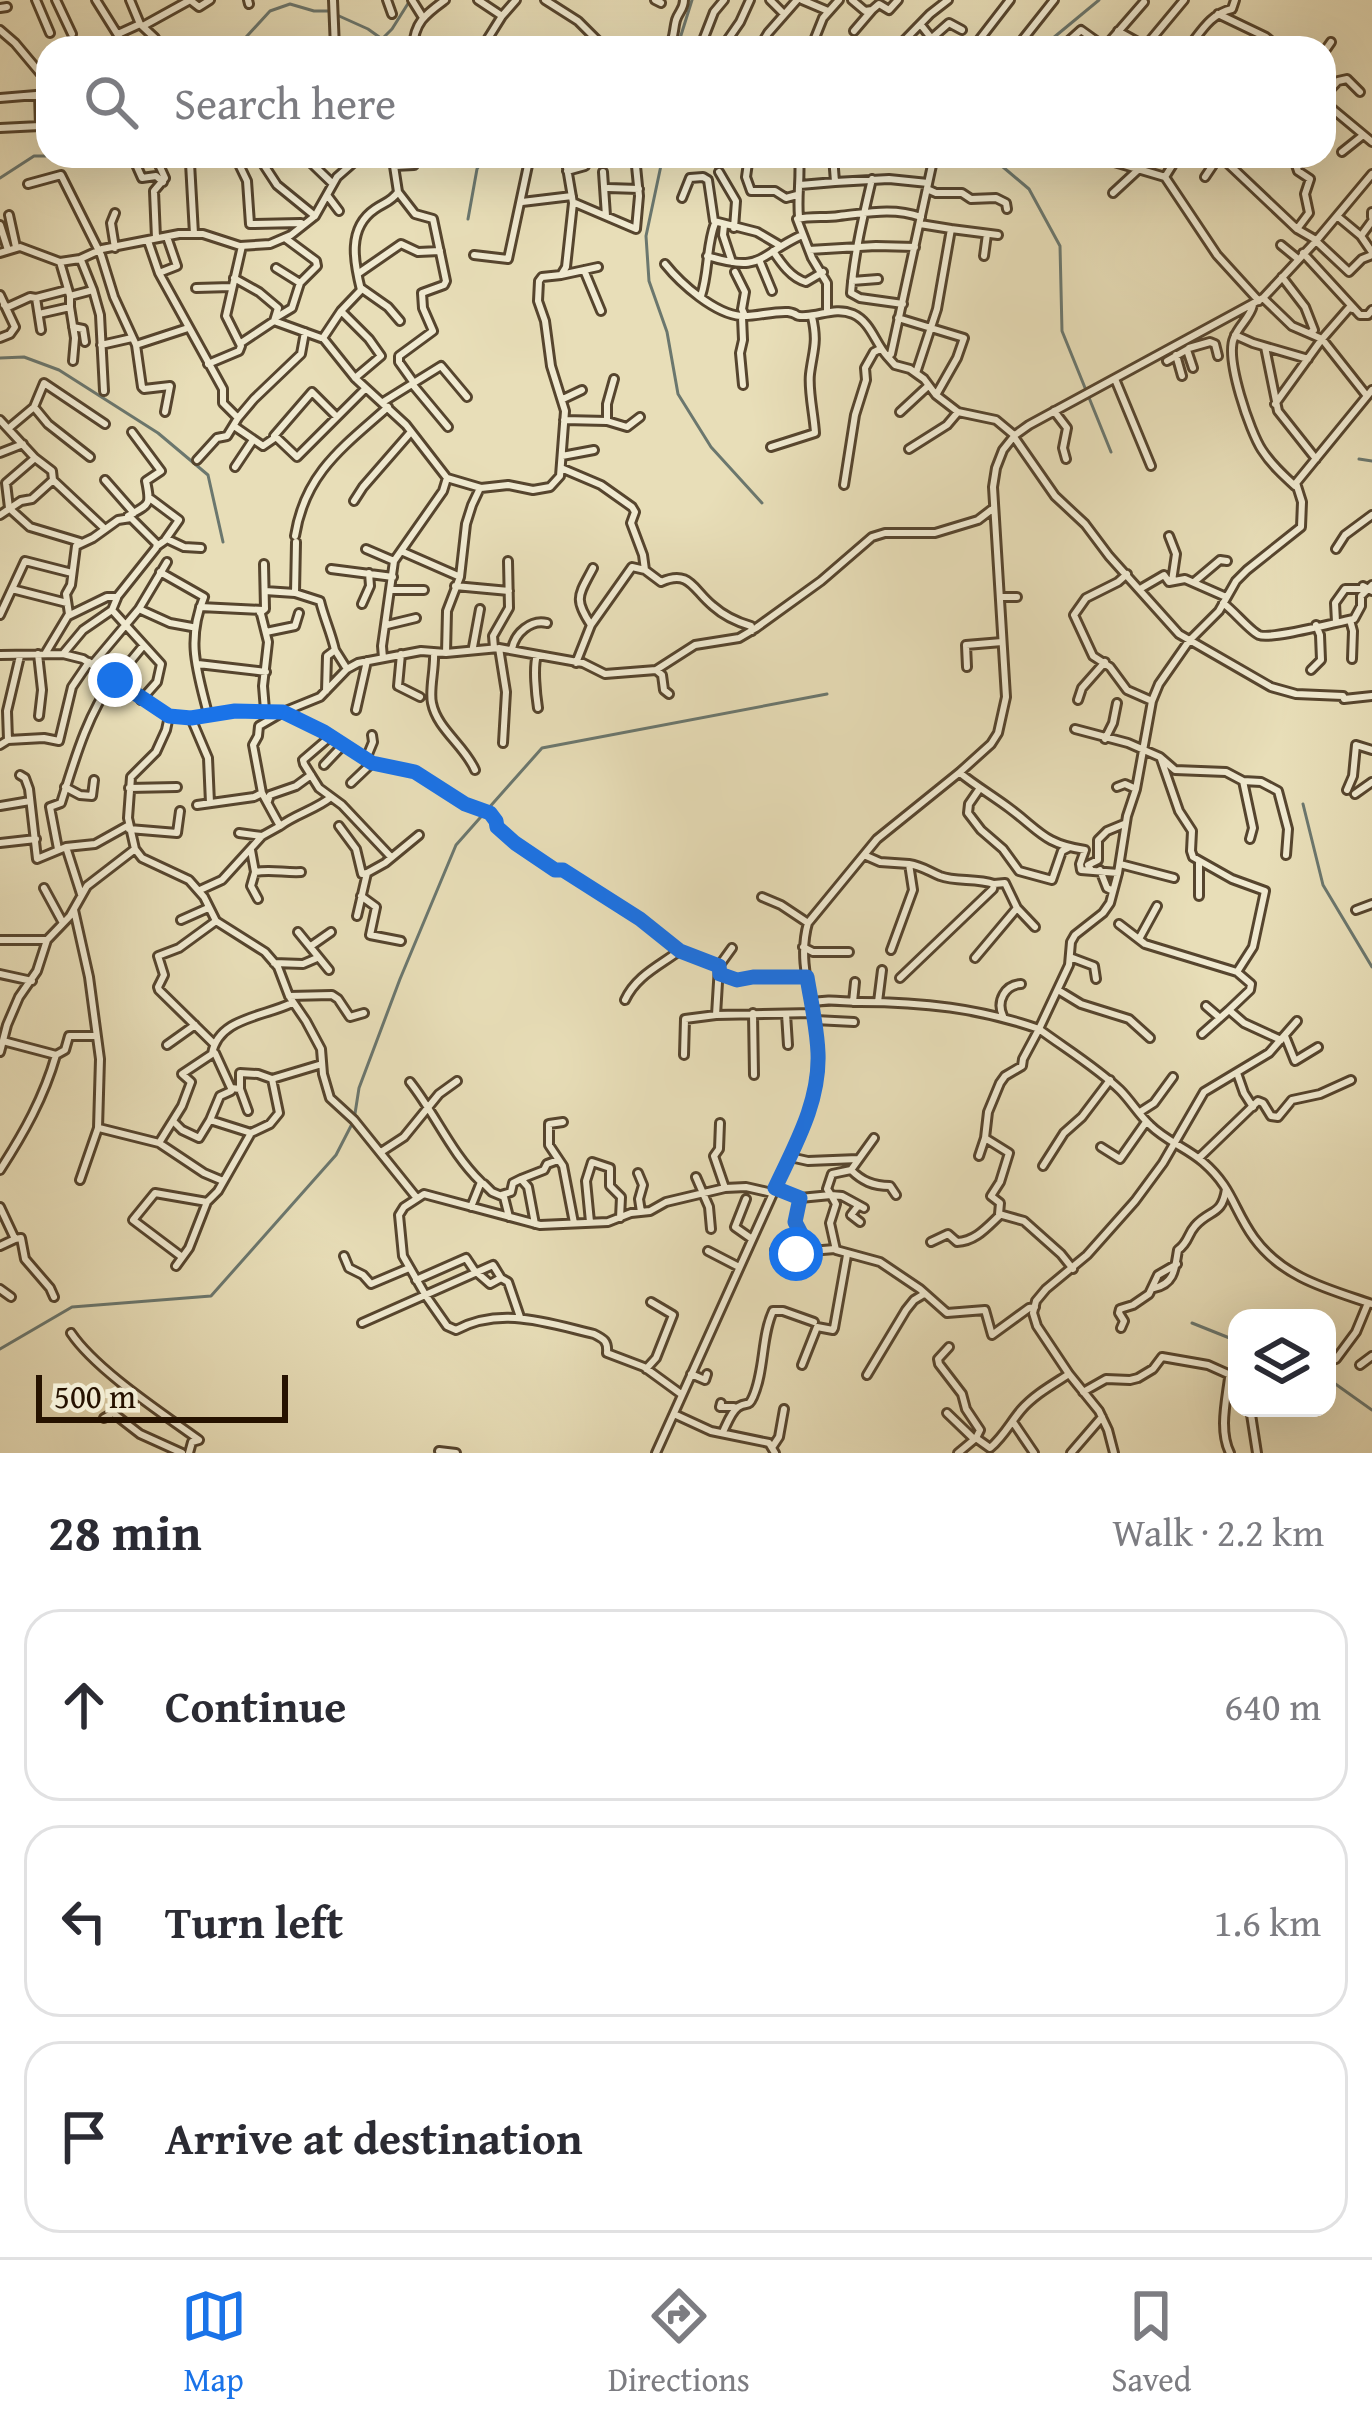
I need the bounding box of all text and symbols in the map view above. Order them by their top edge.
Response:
search box [36,36,1336,168]
icon: search [78,69,144,135]
text: Search here [174,70,396,135]
route end [88,653,142,707]
route start [769,1227,823,1281]
map controls [1228,1309,1336,1417]
button: layers [1228,1309,1336,1417]
scale bar [36,1369,288,1422]
text: 500 m [54,1372,136,1420]
text: 28 min [48,1494,202,1569]
text: Walk · 2.2 km [1112,1503,1324,1560]
icon: ahead [51,1672,117,1738]
text: Continue [165,1673,346,1738]
text: 640 m [1224,1677,1321,1734]
icon: left [51,1888,117,1954]
text: Turn left [165,1889,343,1954]
text: 1.6 km [1214,1893,1321,1950]
icon: arrive [51,2104,117,2170]
text: Arrive at destination [165,2105,583,2170]
tab: Map [181,2283,247,2403]
tab: Directions [608,2283,750,2403]
tab: Saved [1111,2283,1191,2403]

